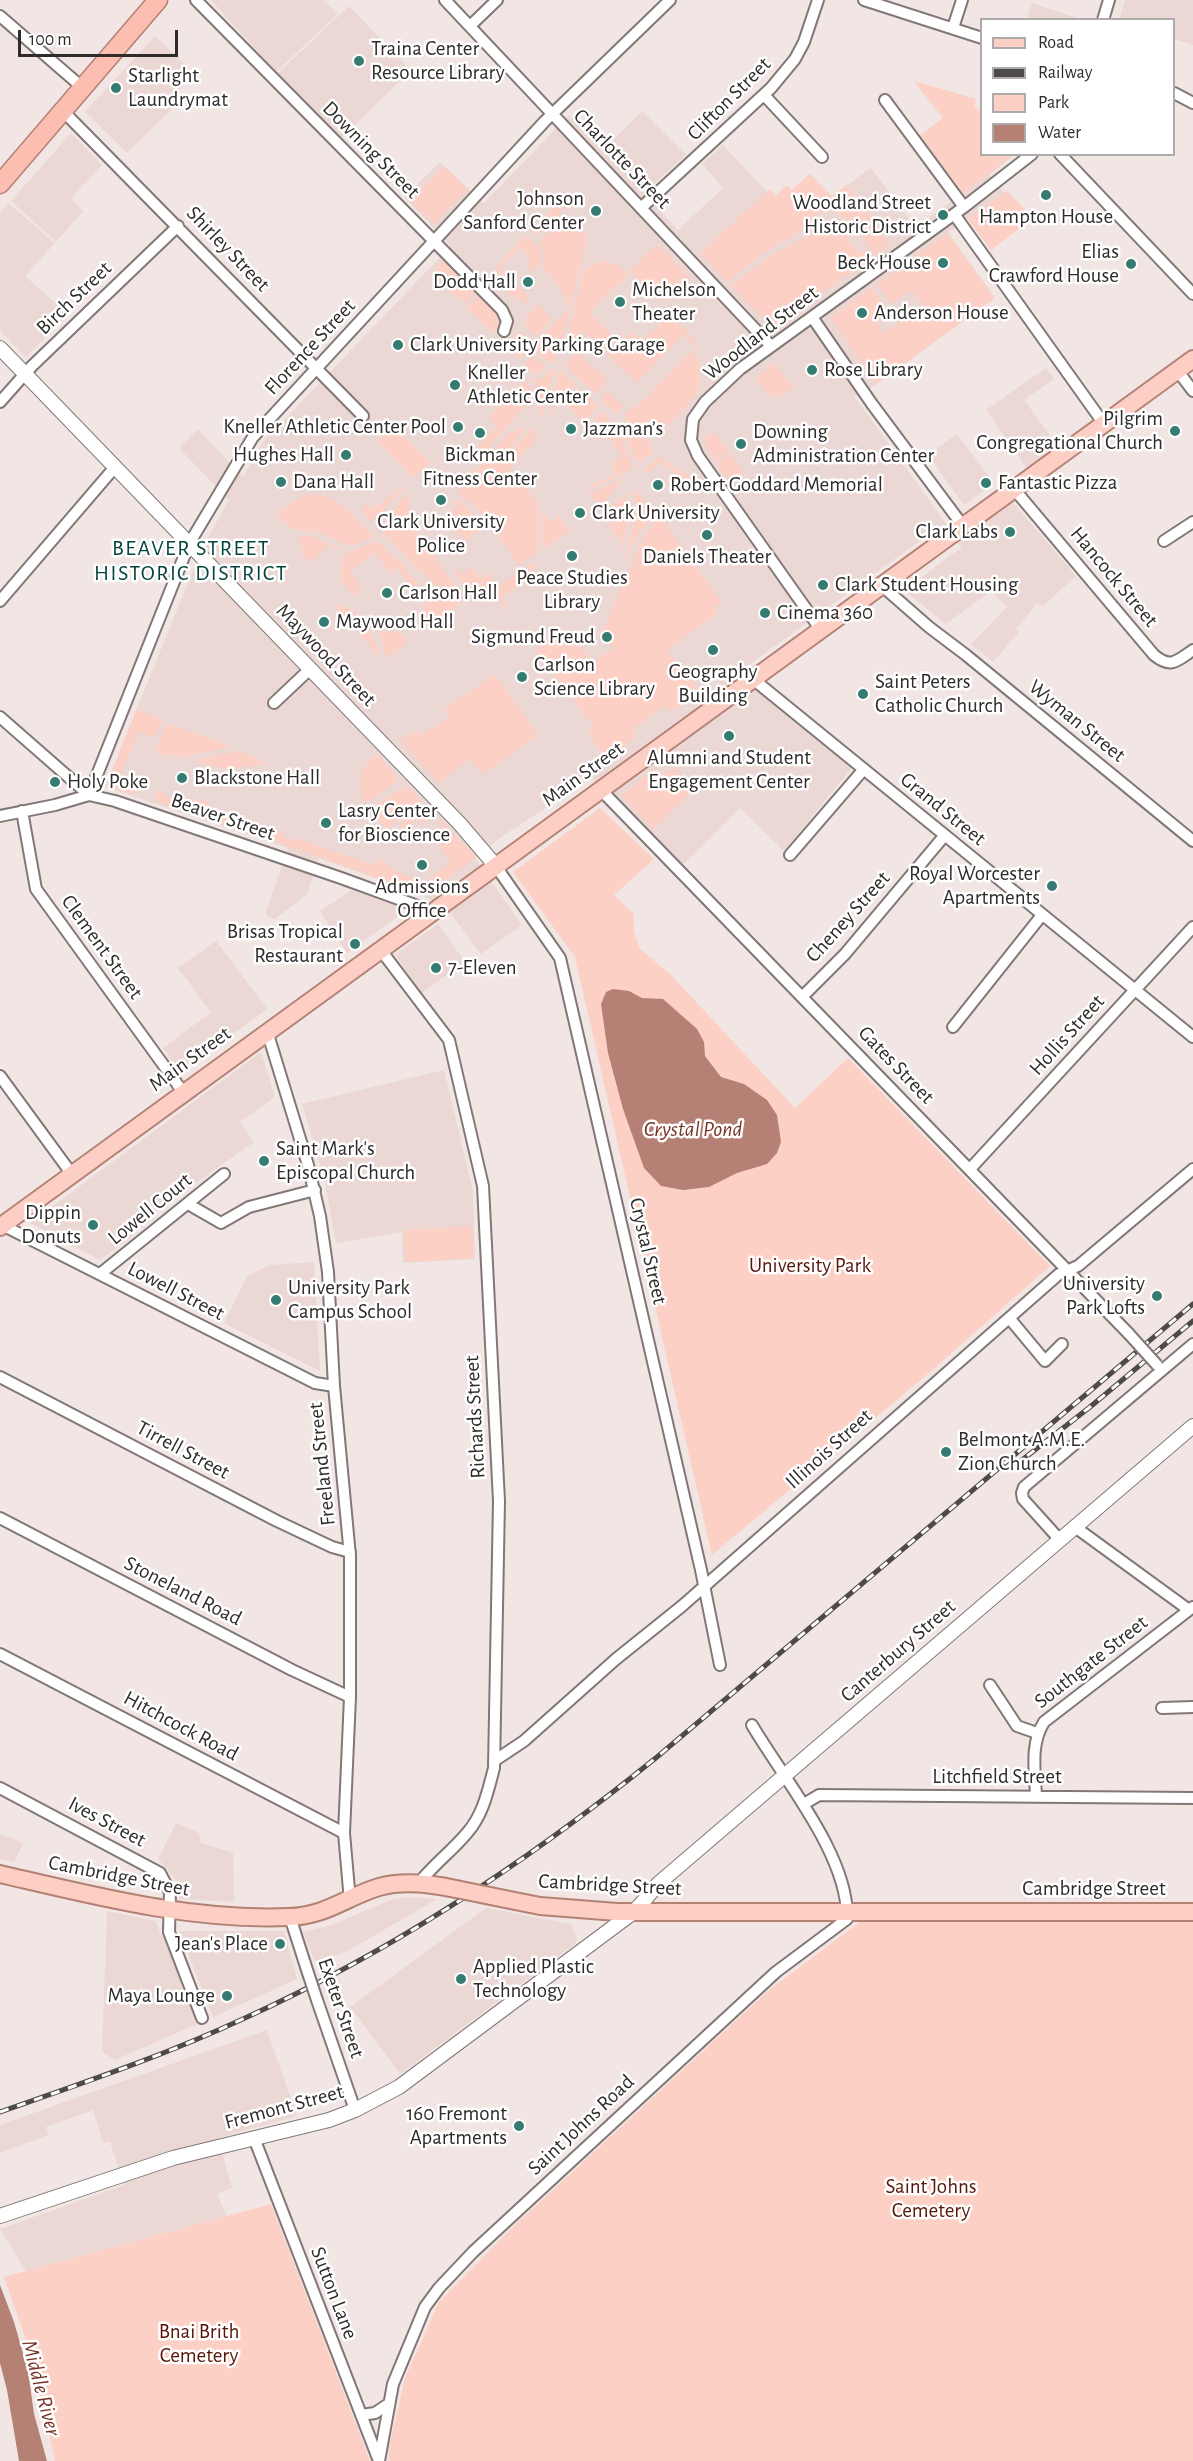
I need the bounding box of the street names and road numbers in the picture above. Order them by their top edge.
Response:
street label: Clifton Street [682,52,776,146]
street label: Downing Street [317,96,425,204]
street label: Charlotte Street [568,104,676,214]
street label: Shirley Street [181,201,275,297]
street label: Birch Street [31,256,117,340]
street label: Woodland Street [699,280,823,386]
street label: Florence Street [259,294,361,400]
street label: Hancock Street [1065,522,1163,632]
street label: Maywood Street [271,598,381,712]
street label: Wyman Street [1024,674,1130,768]
street label: Main Street [537,736,629,812]
street label: Grand Street [895,767,991,851]
street label: Beaver Street [168,787,278,847]
street label: Cheney Street [801,866,895,968]
street label: Clement Street [56,890,148,1004]
street label: Hollis Street [1024,989,1110,1081]
street label: Main Street [144,1021,236,1097]
street label: Gates Street [853,1021,939,1109]
street label: Lowell Court [103,1168,197,1250]
street label: Crystal Street [623,1195,673,1307]
street label: Lowell Street [123,1256,229,1326]
street label: Richards Street [459,1355,491,1479]
street label: Freeland Street [303,1401,341,1527]
street label: Illinois Street [780,1404,878,1494]
street label: Tirrell Street [132,1415,234,1485]
street label: Stoneland Road [120,1551,246,1631]
street label: Canterbury Street [835,1594,961,1708]
street label: Southgate Street [1029,1610,1153,1714]
street label: Hitchcock Road [119,1685,243,1767]
street label: Litchfield Street [932,1764,1062,1790]
street label: Ives Street [64,1791,150,1853]
street label: Cambridge Street [46,1850,192,1902]
street label: Cambridge Street [538,1869,682,1901]
street label: Cambridge Street [1022,1876,1166,1902]
street label: Exeter Street [312,1955,370,2061]
street label: Saint Johns Road [523,2069,639,2181]
street label: Fremont Street [222,2079,346,2135]
street label: Sutton Lane [305,2243,363,2343]

